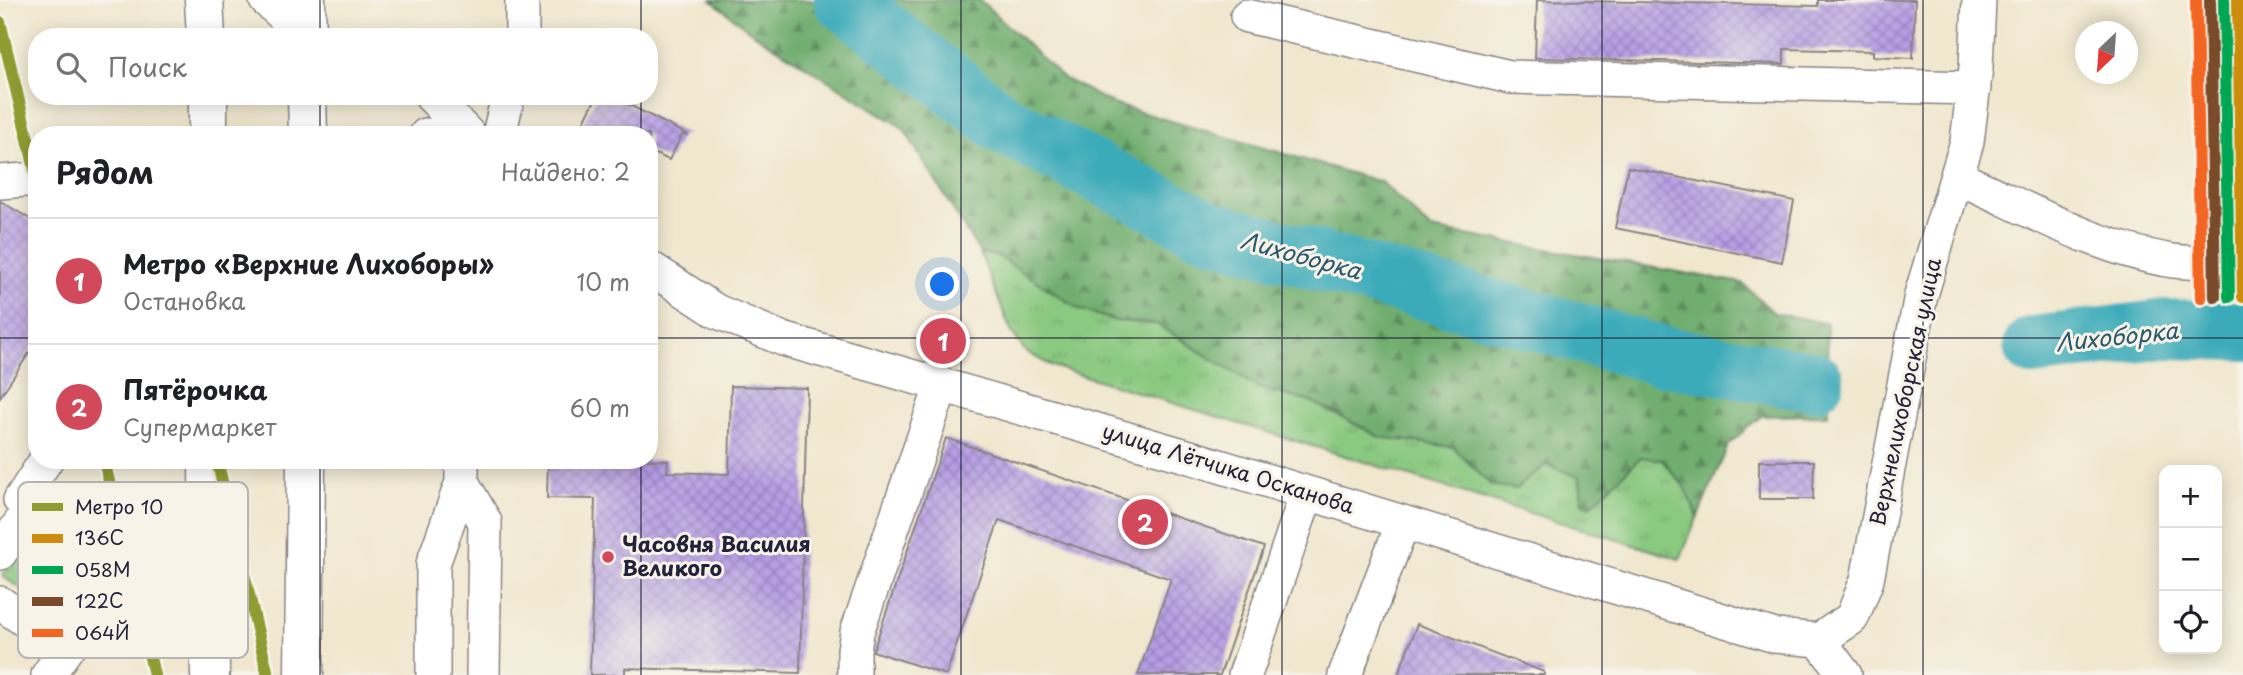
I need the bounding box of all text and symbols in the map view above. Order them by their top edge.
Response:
north arrow [2075,21,2138,84]
search box [28,28,658,105]
text: Поиск [108,47,187,86]
icon: search [52,48,90,86]
text: Рядом [56,149,154,194]
text: Найдено: 2 [501,154,630,189]
water label: Лихоборка [1237,222,1366,288]
text: Метро «Верхние Лихоборы» [123,244,494,283]
street label: Верхнелихоборская улица [1860,254,1948,529]
text: 1 [74,264,85,299]
text: 10 m [576,264,630,299]
your location [925,267,959,301]
text: Остановка [123,283,245,318]
water label: Лихоборка [2054,312,2181,359]
pin: 1 [920,315,966,367]
text: Пятёрочка [123,370,268,409]
text: 2 [71,390,87,425]
text: 60 m [570,390,630,425]
text: Супермаркет [123,409,277,444]
street label: улица Лётчика Осканова [1099,413,1359,521]
map controls [2159,465,2222,654]
button: + [2159,465,2222,528]
legend [18,482,248,658]
text: Метро 10 [75,492,163,520]
pin: 2 [1122,496,1168,548]
text: 136С [75,523,124,551]
place label: Часовня Василия Великого [622,527,811,583]
button: − [2159,528,2222,591]
marker: Часовня Василия Великого [600,549,616,565]
text: 058М [75,555,131,583]
text: 122С [75,586,124,614]
button: locate [2159,591,2222,654]
text: 064Й [75,618,130,646]

